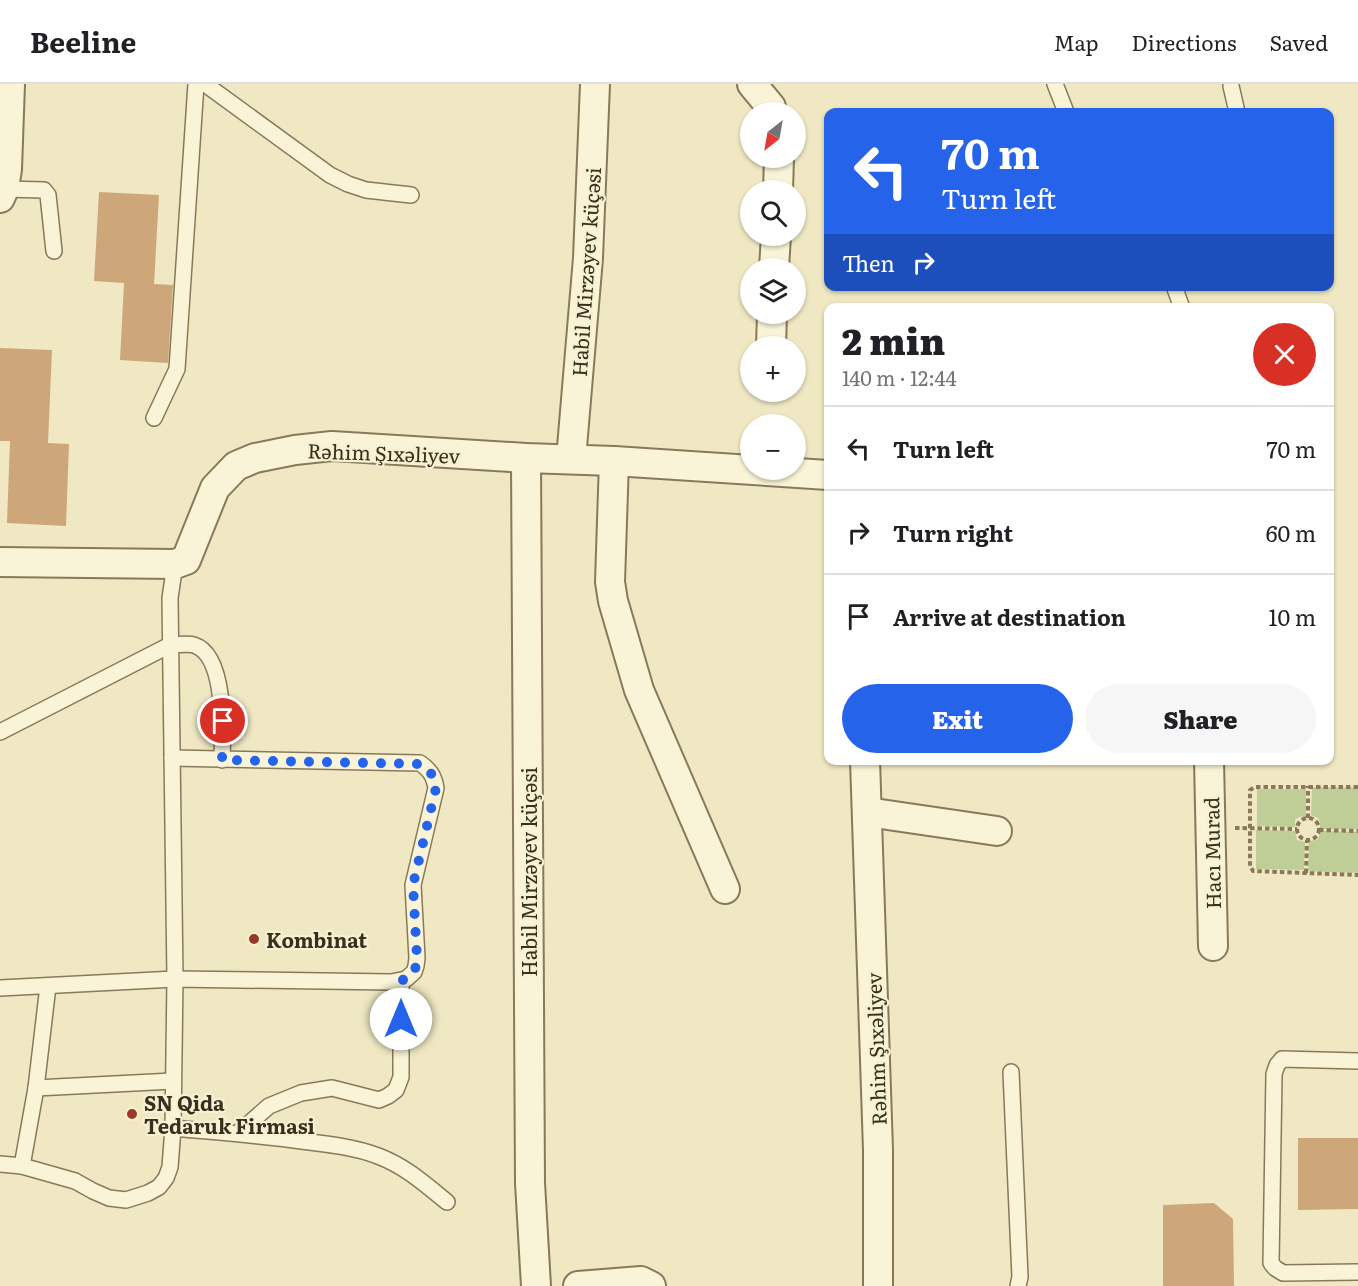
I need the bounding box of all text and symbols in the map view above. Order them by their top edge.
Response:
text: Beeline [30,20,136,62]
text: Map [1054,26,1099,57]
text: Directions [1132,26,1237,57]
text: Saved [1270,26,1328,57]
north arrow [740,102,806,168]
map controls [740,102,806,480]
text: 70 m [941,120,1040,182]
icon: left [842,132,920,210]
street label: Habil Mirzəyev küçəsi [563,166,607,378]
text: Turn left [941,177,1056,217]
button: search [740,180,806,246]
text: Then [842,246,895,279]
icon: right [907,246,940,279]
button: layers [740,258,806,324]
text: 2 min [842,313,945,366]
button: close [1253,323,1316,386]
button: + [740,336,806,402]
text: 140 m · 12:44 [842,362,957,392]
button: − [740,414,806,480]
icon: left [842,432,875,465]
text: Turn left [893,432,994,465]
text: 70 m [1266,432,1316,465]
street label: Rəhim Şıxəliyev [307,434,461,470]
icon: right [842,516,875,549]
text: Turn right [893,516,1013,549]
text: 60 m [1266,516,1316,549]
icon: arrive [842,600,875,633]
text: Arrive at destination [893,600,1126,633]
text: 10 m [1269,600,1316,633]
button: Exit [842,684,1073,753]
button: Share [1085,684,1316,753]
pin [197,695,248,746]
icon: arrive [206,704,239,737]
street label: Habil Mirzəyev küçəsi [513,767,543,977]
street label: Hacı Murad [1195,797,1227,909]
place label: Kombinat [266,924,367,954]
marker: Kombinat [247,932,261,946]
street label: Rəhim Şıxəliyev [857,972,893,1126]
position arrow [369,987,433,1051]
place label: SN Qida Tedaruk Firmasi [144,1087,315,1140]
marker: SN Qida Tedaruk Firmasi [125,1107,139,1121]

